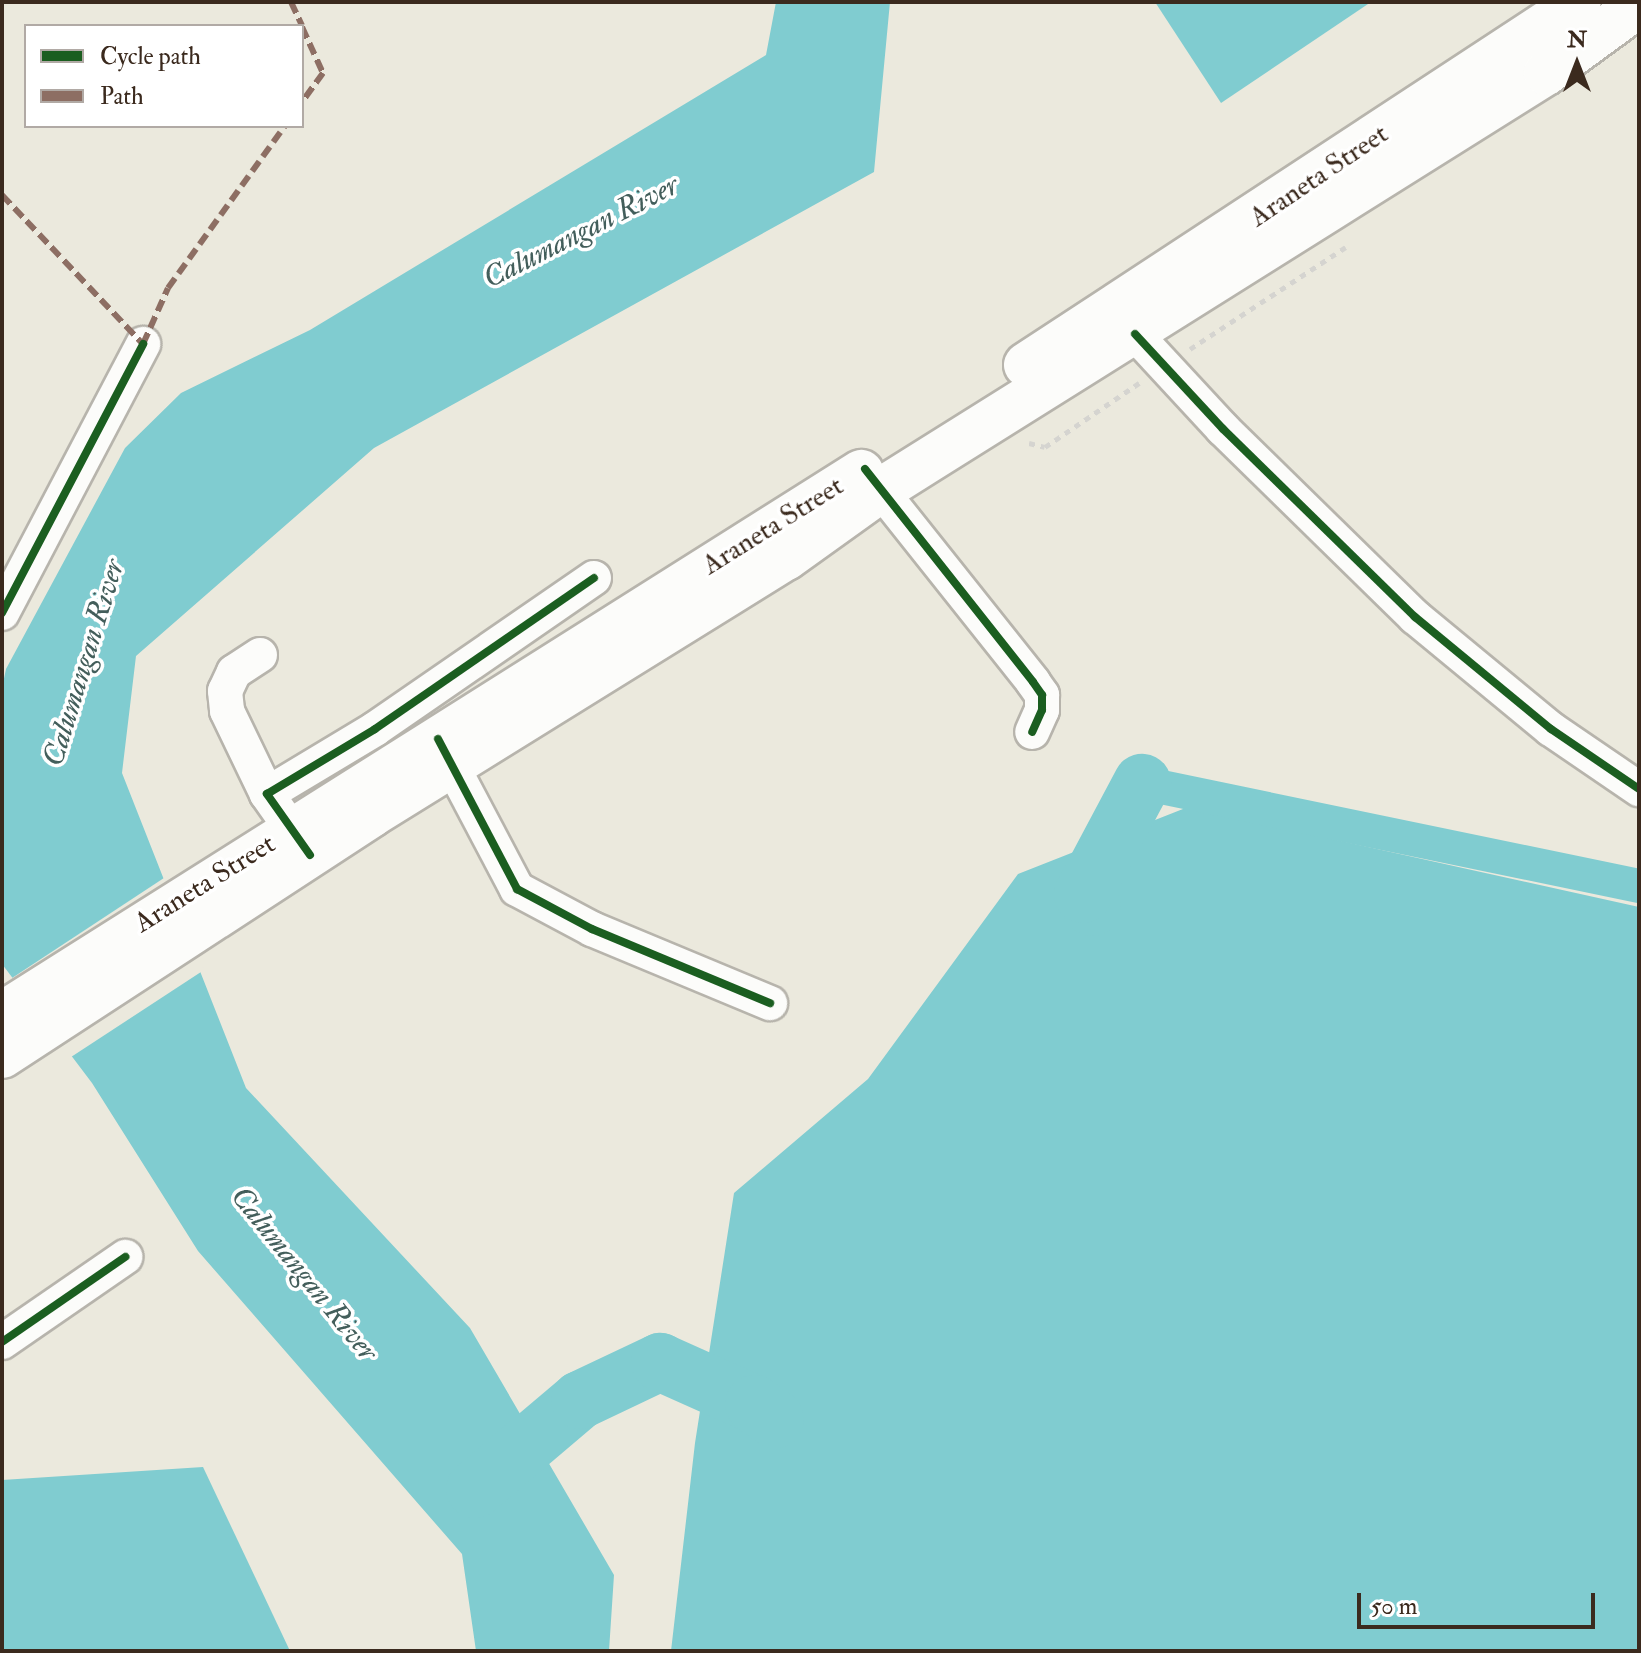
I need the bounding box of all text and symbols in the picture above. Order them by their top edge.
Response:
legend [24,24,304,128]
north arrow [1537,24,1617,104]
text: N [1567,26,1587,54]
text: Cycle path [100,41,201,72]
text: Path [100,81,144,112]
street label: Araneta Street [1243,117,1395,235]
water label: Calumangan River [477,167,685,297]
street label: Araneta Street [696,469,850,583]
water label: Calumangan River [35,555,133,771]
street label: Araneta Street [128,827,282,941]
water label: Calumangan River [223,1179,385,1369]
scale bar [1361,1577,1599,1627]
text: 50 m [1371,1591,1417,1622]

